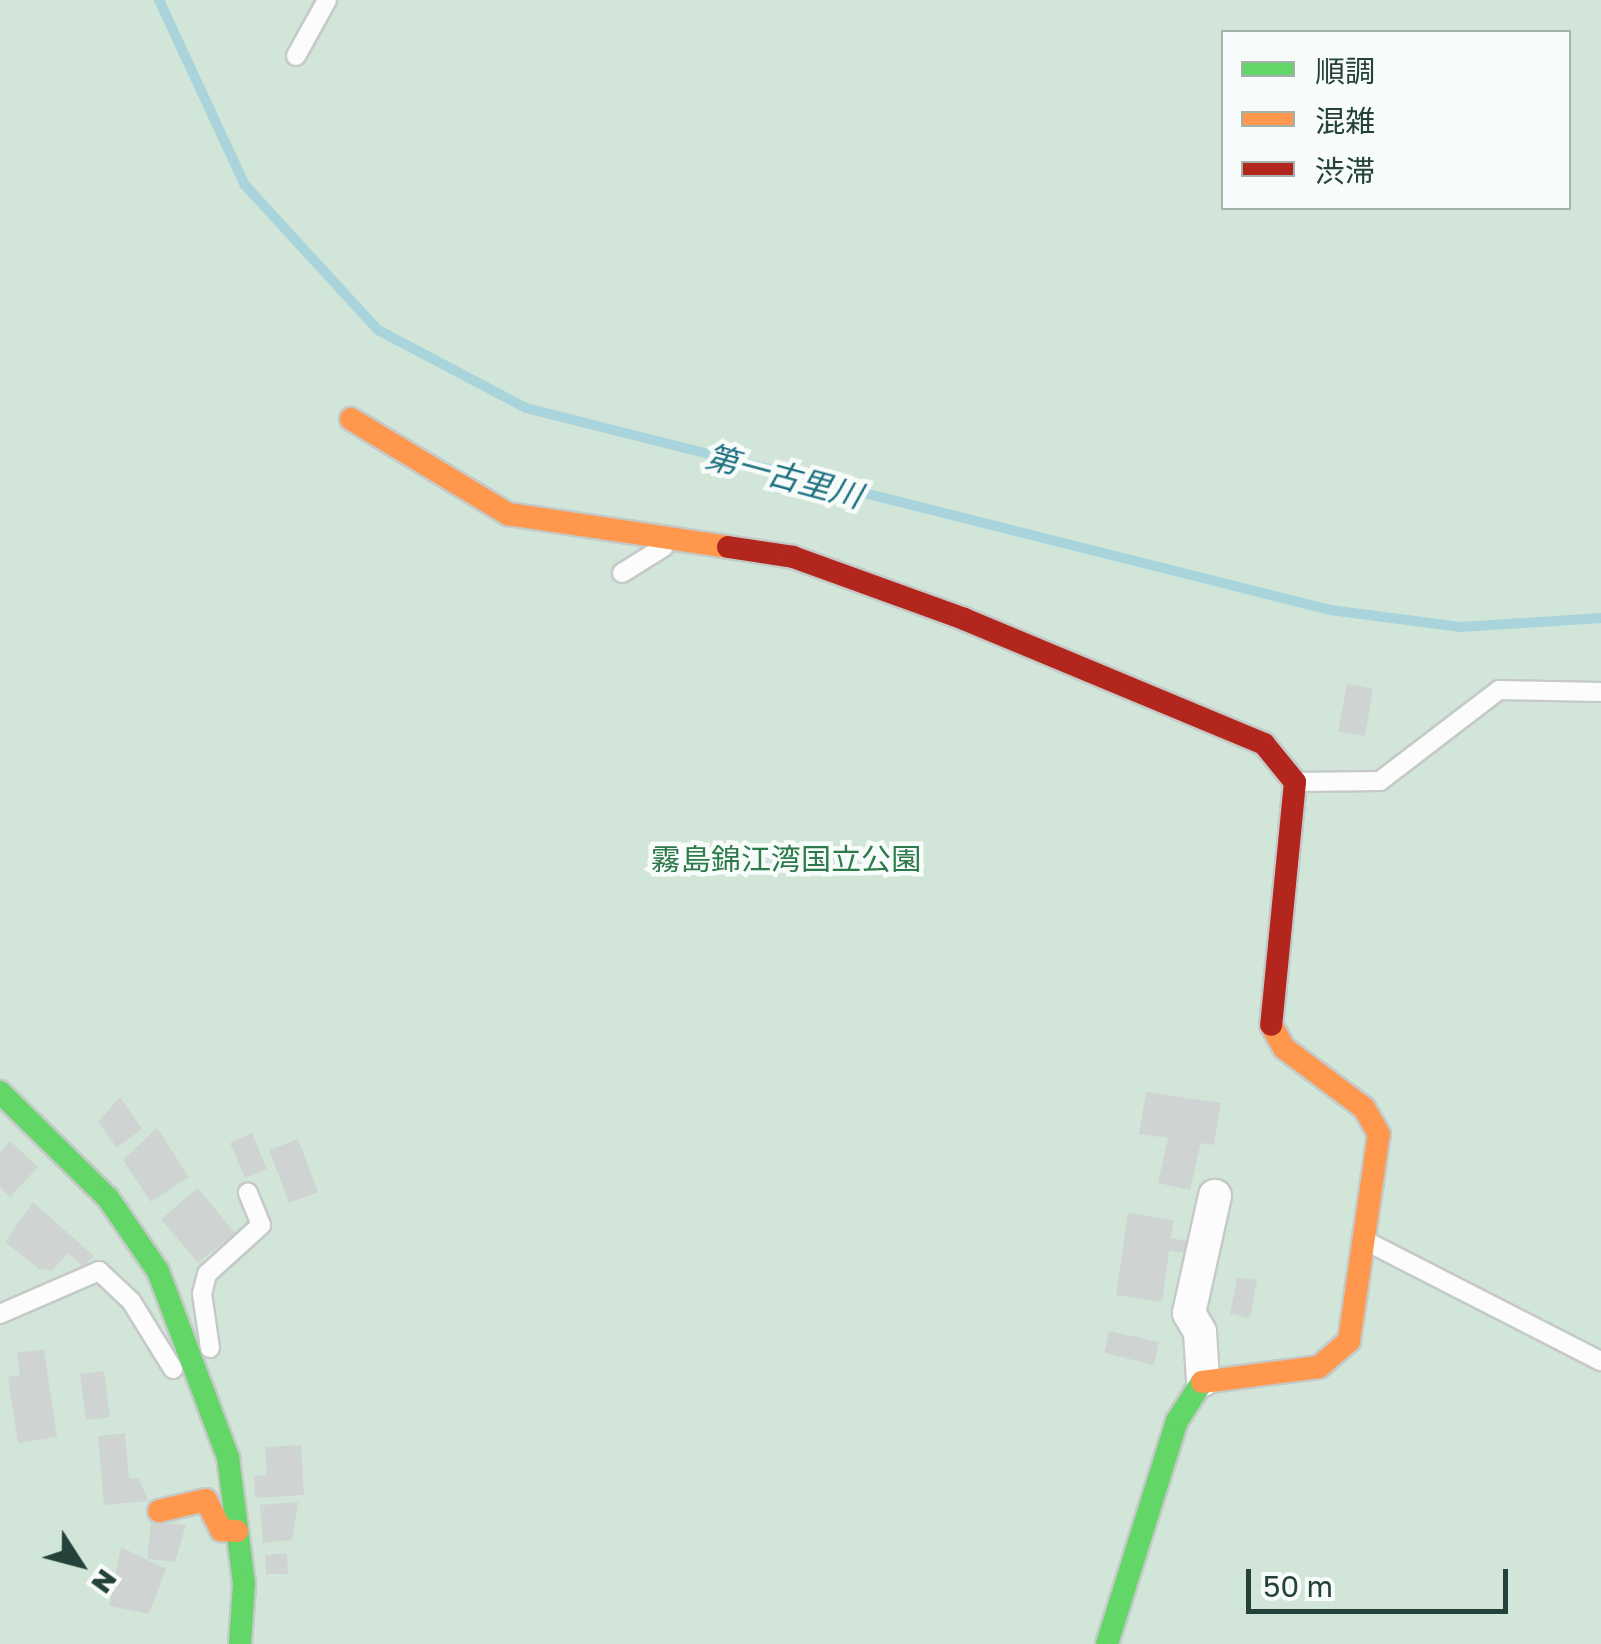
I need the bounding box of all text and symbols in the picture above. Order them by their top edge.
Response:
legend [1221,30,1571,210]
text: 順調 [1315,53,1375,89]
text: 混雑 [1315,103,1375,139]
text: 渋滞 [1315,153,1375,189]
water label: 第一古里川 [702,437,866,515]
park label: 霧島錦江湾国立公園 [651,841,921,877]
north arrow [30,1514,130,1614]
scale bar [1251,1549,1514,1611]
text: N [85,1564,124,1600]
text: 50 m [1263,1568,1333,1604]

